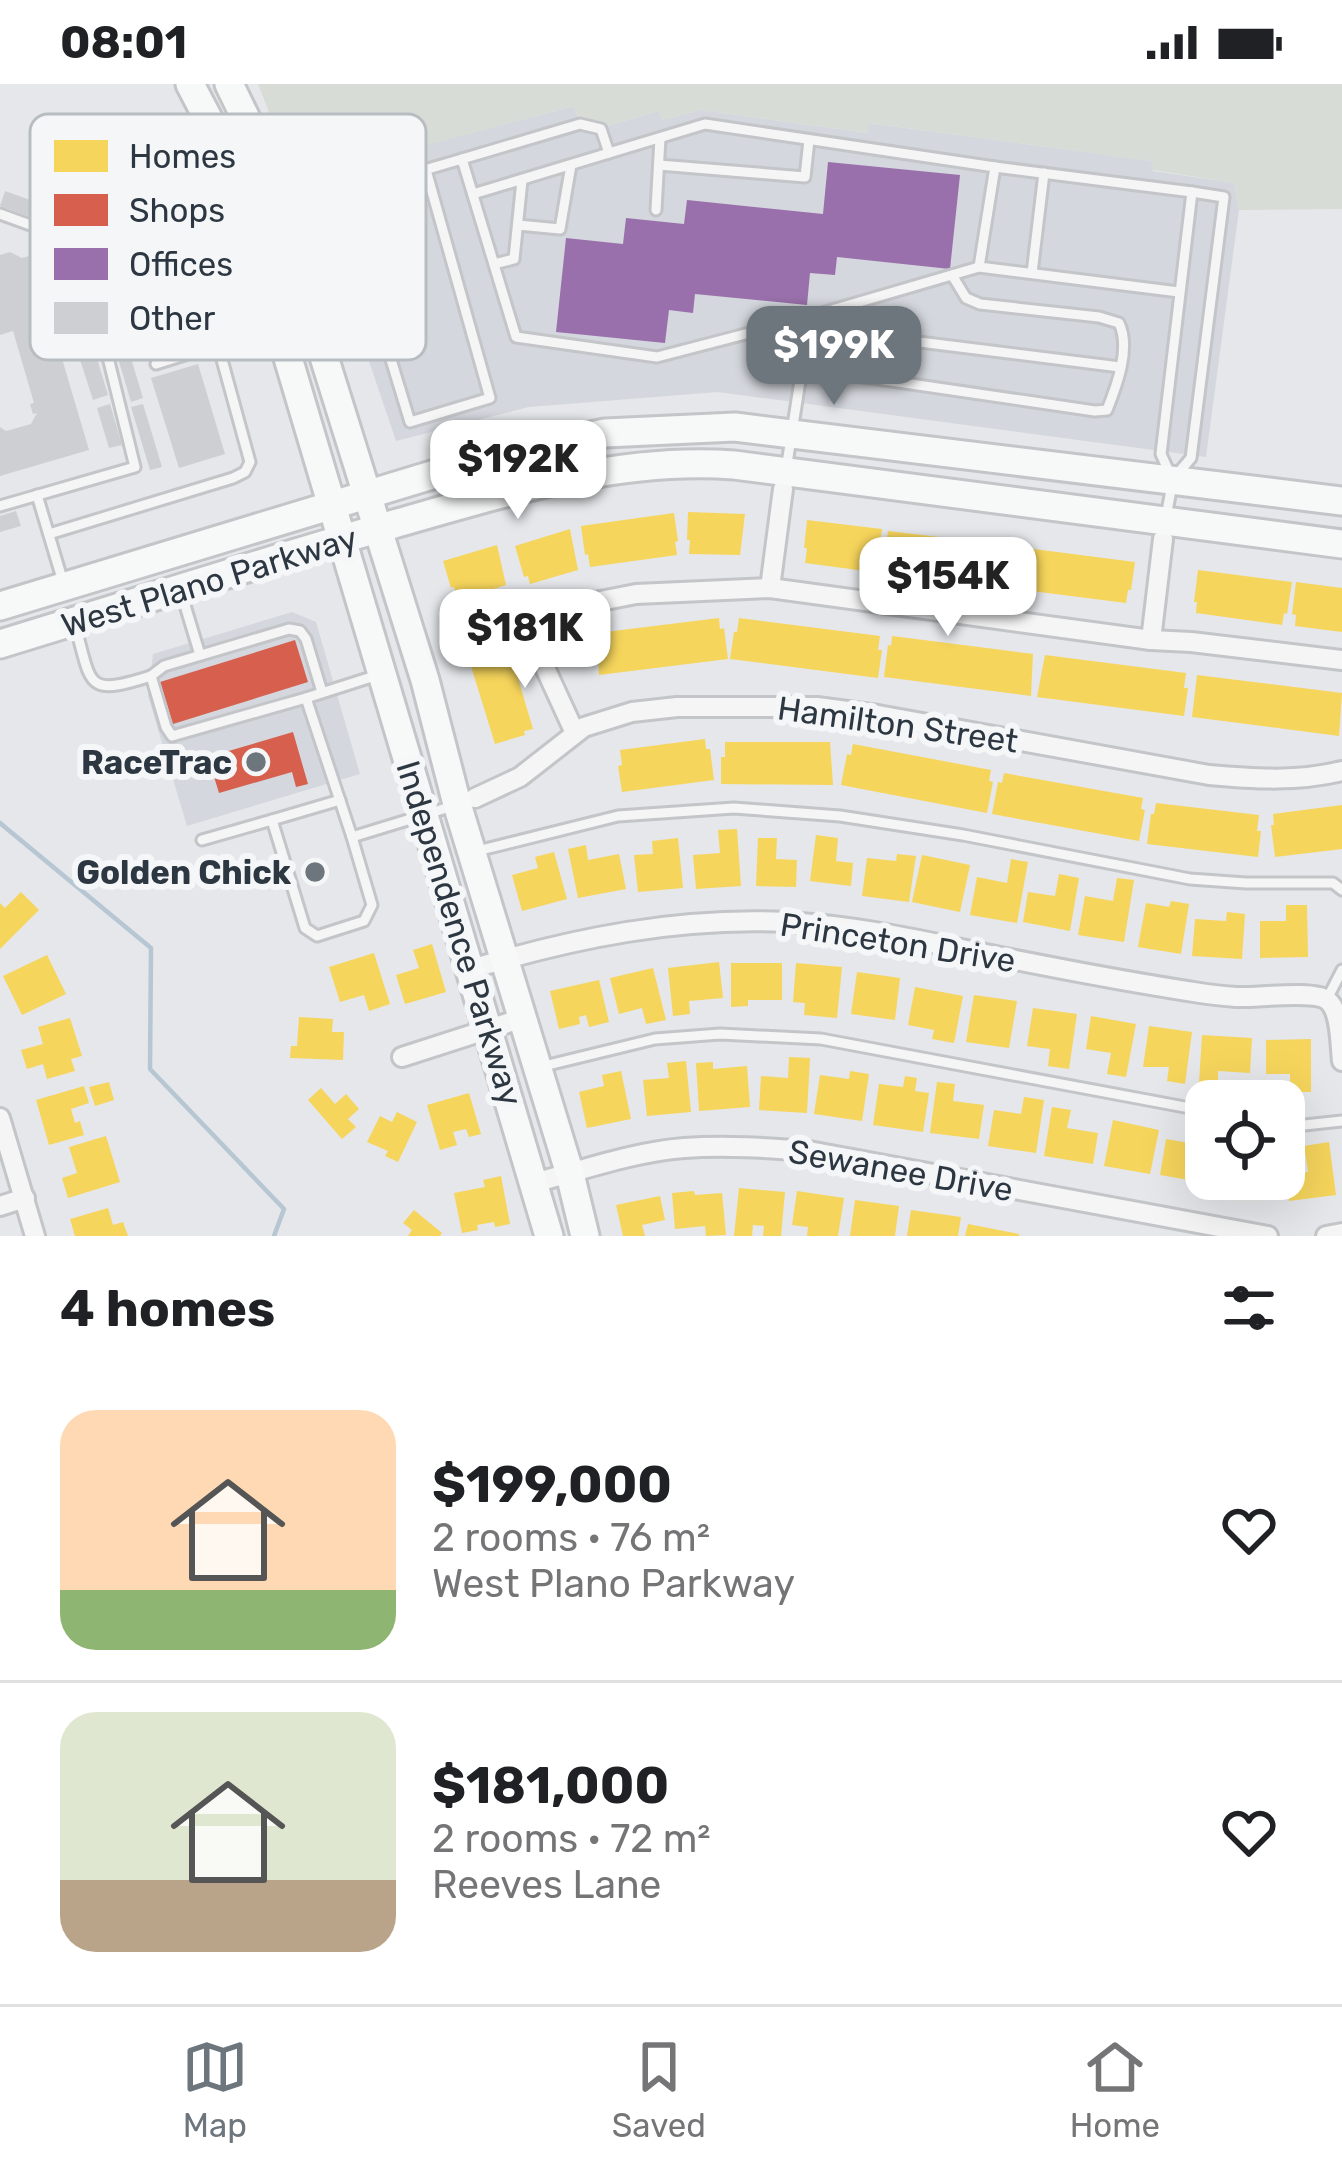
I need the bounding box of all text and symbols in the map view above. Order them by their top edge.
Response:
text: 08:01 [60,16,187,69]
legend [30,114,426,360]
text: Homes [129,137,236,176]
text: Shops [129,191,225,230]
text: Offices [129,245,233,284]
text: Other [129,299,216,338]
pin: $199K [750,306,918,408]
text: $199K [773,322,895,368]
pin: $192K [434,420,602,522]
text: $192K [457,436,579,482]
street label: West Plano Parkway [57,518,362,645]
pin: $154K [864,537,1032,639]
text: $154K [886,553,1010,599]
pin: $181K [441,589,609,691]
text: $181K [466,605,584,651]
street label: Hamilton Street [775,688,1021,761]
place label: RaceTrac [81,743,232,782]
marker: RaceTrac [243,749,269,775]
street label: Independence Parkway [388,756,531,1110]
place label: Golden Chick [76,853,292,892]
marker: Golden Chick [302,859,328,885]
street label: Princeton Drive [778,905,1018,980]
map controls [1185,1080,1305,1200]
button: locate [1185,1080,1305,1200]
street label: Sewanee Drive [786,1132,1016,1209]
icon: filters [1216,1275,1282,1341]
text: 4 homes [60,1278,275,1339]
text: $199,000 [432,1454,672,1515]
icon: home [156,1458,300,1602]
icon: heart [1216,1497,1282,1563]
text: 2 rooms · 76 m² [432,1515,710,1561]
text: West Plano Parkway [432,1561,795,1607]
text: $181,000 [432,1755,669,1816]
icon: home [156,1760,300,1904]
icon: heart [1216,1799,1282,1865]
text: 2 rooms · 72 m² [432,1816,711,1862]
text: Reeves Lane [432,1862,661,1908]
tab: Map [182,2034,248,2145]
tab: Saved [612,2034,706,2145]
tab: Home [1070,2034,1160,2145]

